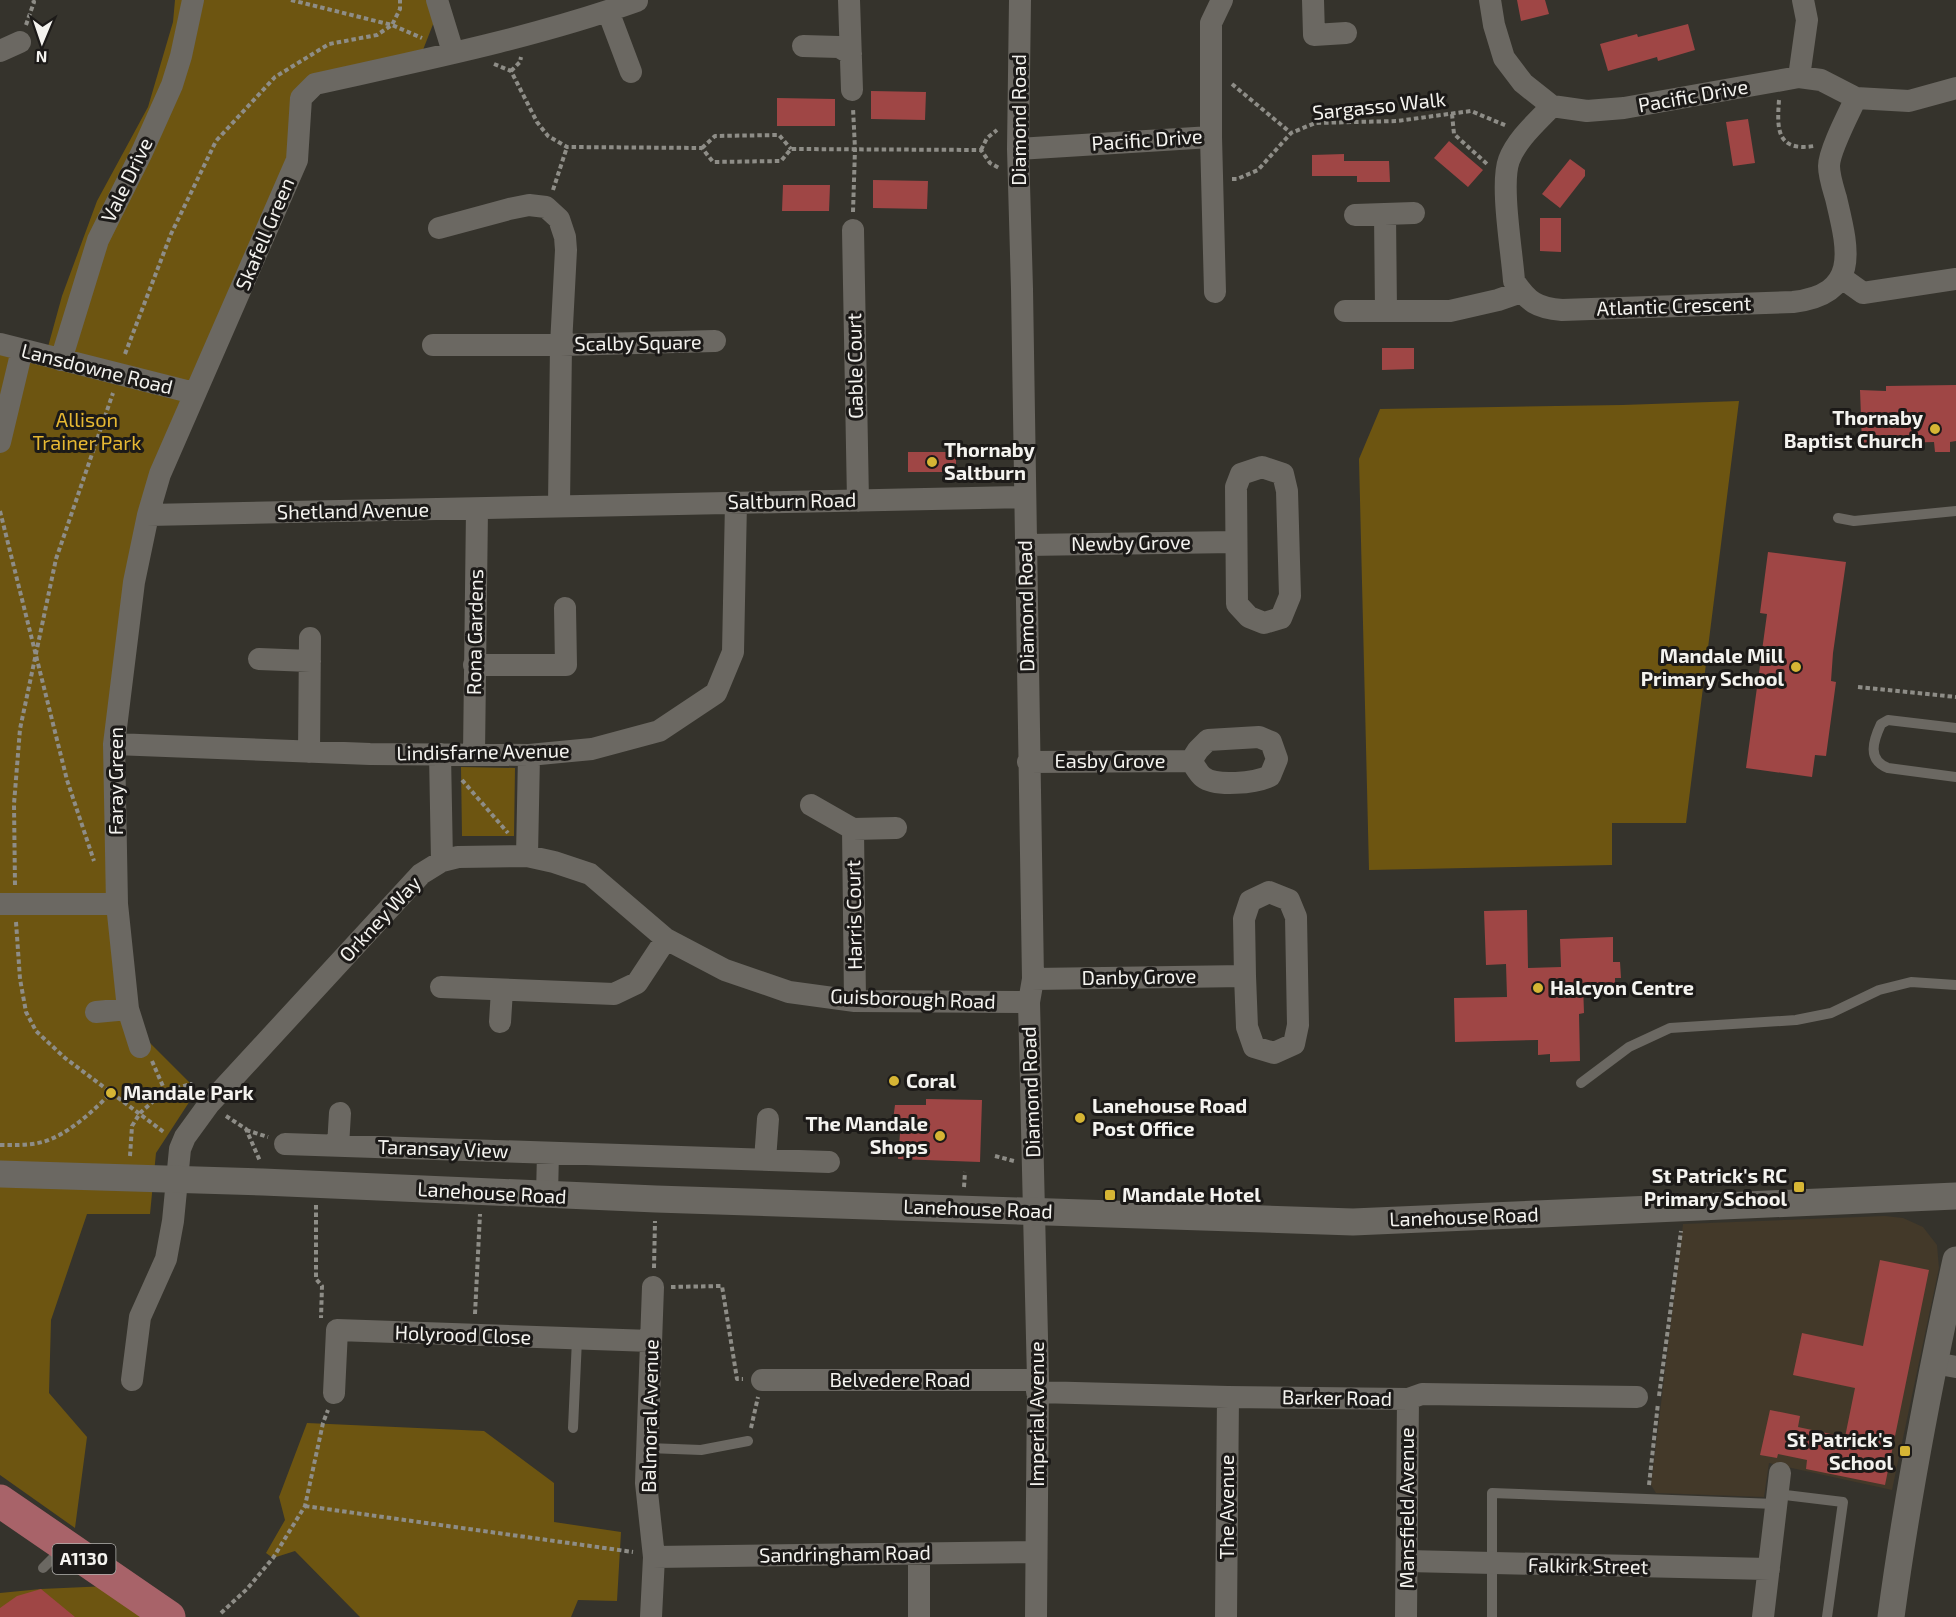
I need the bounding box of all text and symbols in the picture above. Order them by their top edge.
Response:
north arrow [12,12,72,72]
text: N [35,48,48,67]
street label: Diamond Road [1006,54,1030,186]
street label: Pacific Drive [1636,74,1750,116]
street label: Sargasso Walk [1311,86,1447,124]
street label: Pacific Drive [1091,123,1203,155]
street label: Vale Drive [95,133,157,226]
street label: Skafell Green [230,174,299,293]
street label: Atlantic Crescent [1596,290,1752,320]
street label: Gable Court [841,313,867,419]
street label: Scalby Square [574,329,702,355]
street label: Lansdowne Road [19,338,175,398]
place label: Thornaby Baptist Church [1784,405,1924,452]
park label: Allison Trainer Park [32,407,142,454]
marker: Thornaby Baptist Church [1928,422,1942,436]
place label: Thornaby Saltburn [944,437,1036,484]
marker: Thornaby Saltburn [925,455,939,469]
street label: Saltburn Road [727,487,856,513]
street label: Shetland Avenue [277,497,429,523]
street label: Newby Grove [1071,529,1191,555]
street label: Diamond Road [1012,540,1038,672]
street label: Rona Gardens [461,569,487,695]
place label: Mandale Mill Primary School [1641,643,1784,691]
marker: Mandale Mill Primary School [1789,660,1803,674]
street label: Faray Green [103,727,127,835]
street label: Lindisfarne Avenue [396,737,570,765]
street label: Easby Grove [1054,748,1166,772]
street label: Harris Court [840,860,866,970]
street label: Orkney Way [333,870,425,966]
street label: Danby Grove [1082,963,1196,989]
place label: Halcyon Centre [1550,975,1694,1000]
marker: Halcyon Centre [1531,981,1545,995]
street label: Guisborough Road [830,983,996,1013]
street label: Diamond Road [1016,1026,1044,1158]
place label: Coral [906,1068,956,1092]
marker: Coral [887,1074,901,1088]
place label: Mandale Park [123,1080,254,1104]
marker: Mandale Park [104,1086,118,1100]
place label: Lanehouse Road Post Office [1092,1093,1247,1140]
place label: The Mandale Shops [805,1111,928,1158]
marker: Lanehouse Road Post Office [1073,1111,1087,1125]
marker: The Mandale Shops [933,1129,947,1143]
street label: Taransay View [377,1134,509,1162]
place label: St Patrick's RC Primary School [1644,1163,1787,1211]
street label: Lanehouse Road [417,1176,567,1208]
marker: St Patrick's RC Primary School [1792,1180,1806,1194]
place label: Mandale Hotel [1122,1182,1261,1206]
marker: Mandale Hotel [1103,1188,1117,1202]
street label: Lanehouse Road [903,1193,1053,1223]
street label: Lanehouse Road [1389,1201,1539,1231]
street label: Holyrood Close [394,1320,532,1348]
street label: Balmoral Avenue [636,1339,662,1493]
street label: Imperial Avenue [1024,1341,1048,1487]
street label: Belvedere Road [829,1367,971,1391]
street label: Barker Road [1282,1384,1392,1410]
street label: Mansfield Avenue [1394,1427,1418,1589]
place label: St Patrick's School [1787,1427,1893,1474]
marker: St Patrick's School [1898,1444,1912,1458]
street label: The Avenue [1214,1455,1238,1559]
street label: Sandringham Road [759,1540,931,1566]
road number: A1130 [52,1544,116,1574]
street label: Falkirk Street [1528,1552,1649,1578]

